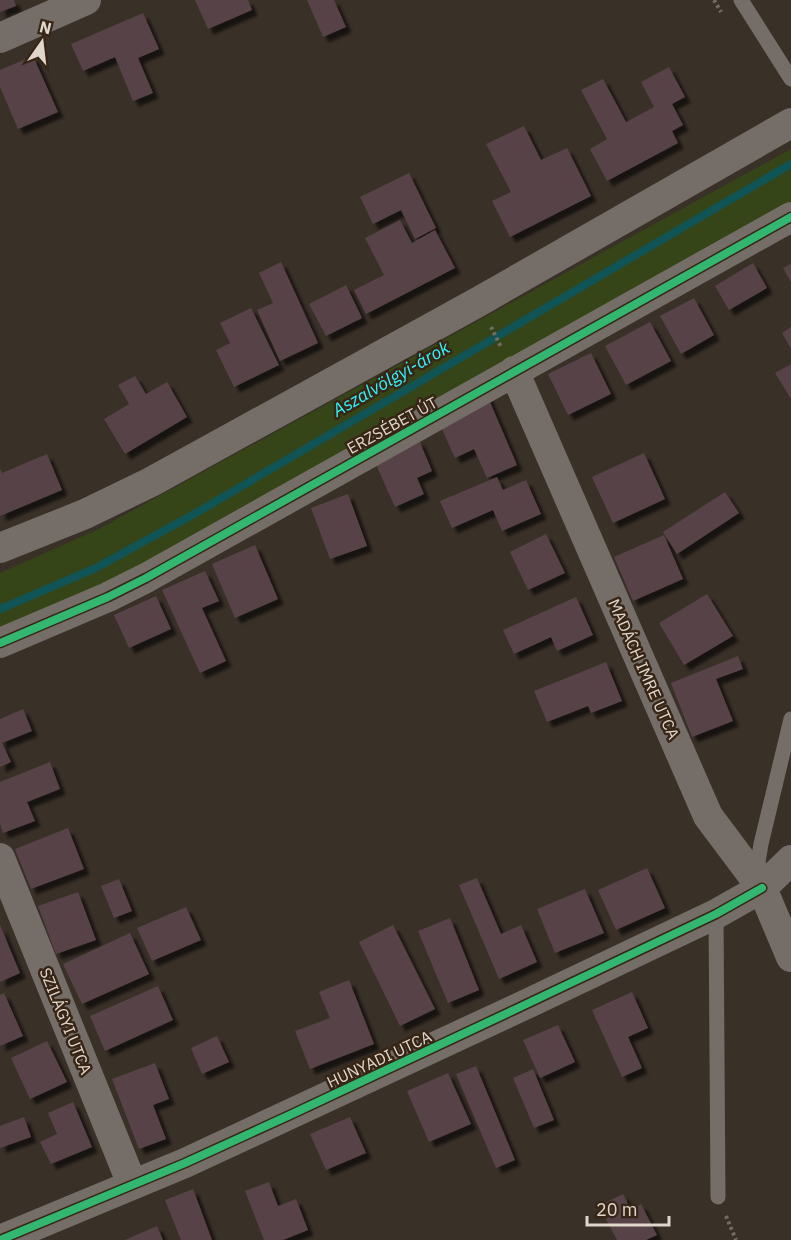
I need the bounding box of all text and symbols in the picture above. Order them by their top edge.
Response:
north arrow [12,12,72,72]
text: N [38,16,54,39]
water label: Aszalvölgyi-árok [327,335,454,422]
street label: ERZSÉBET ÚT [343,391,441,458]
street label: MADÁCH IMRE UTCA [604,595,685,742]
street label: SZILÁGYI UTCA [35,964,97,1077]
street label: HUNYADI UTCA [324,1026,434,1092]
scale bar [587,1189,670,1227]
text: 20 m [596,1198,638,1221]

